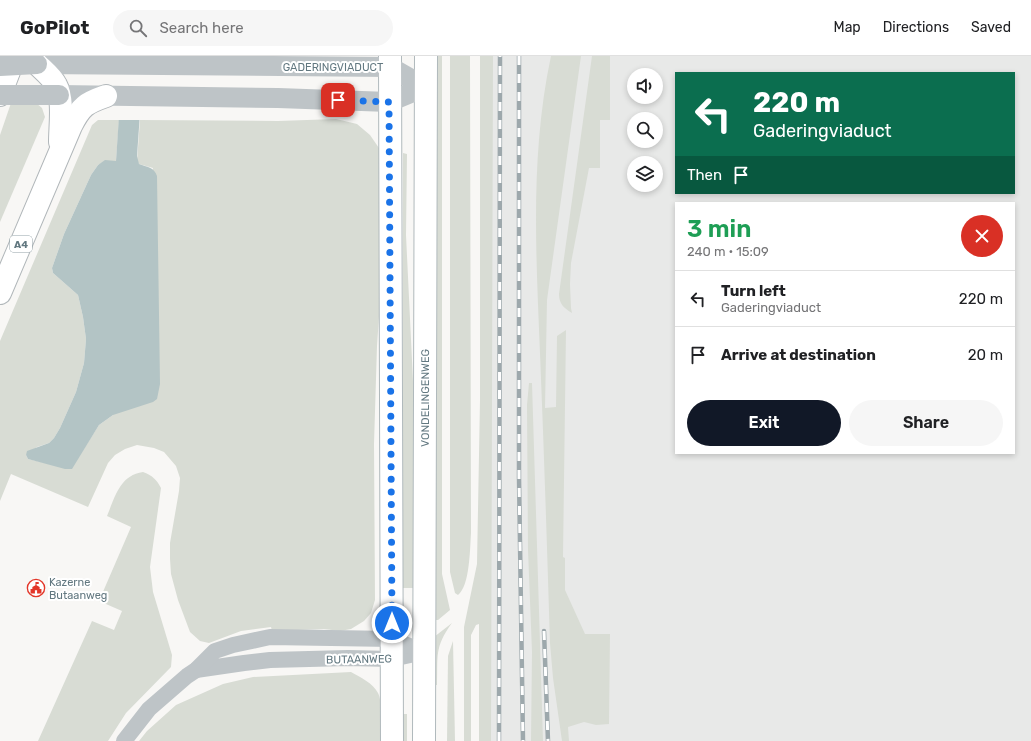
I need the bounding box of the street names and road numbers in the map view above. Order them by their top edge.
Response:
street label: GADERINGVIADUCT [283,61,384,74]
road number: A4 [10,236,32,252]
street label: VONDELINGENWEG [419,349,432,447]
street label: BUTAANWEG [326,652,392,667]

